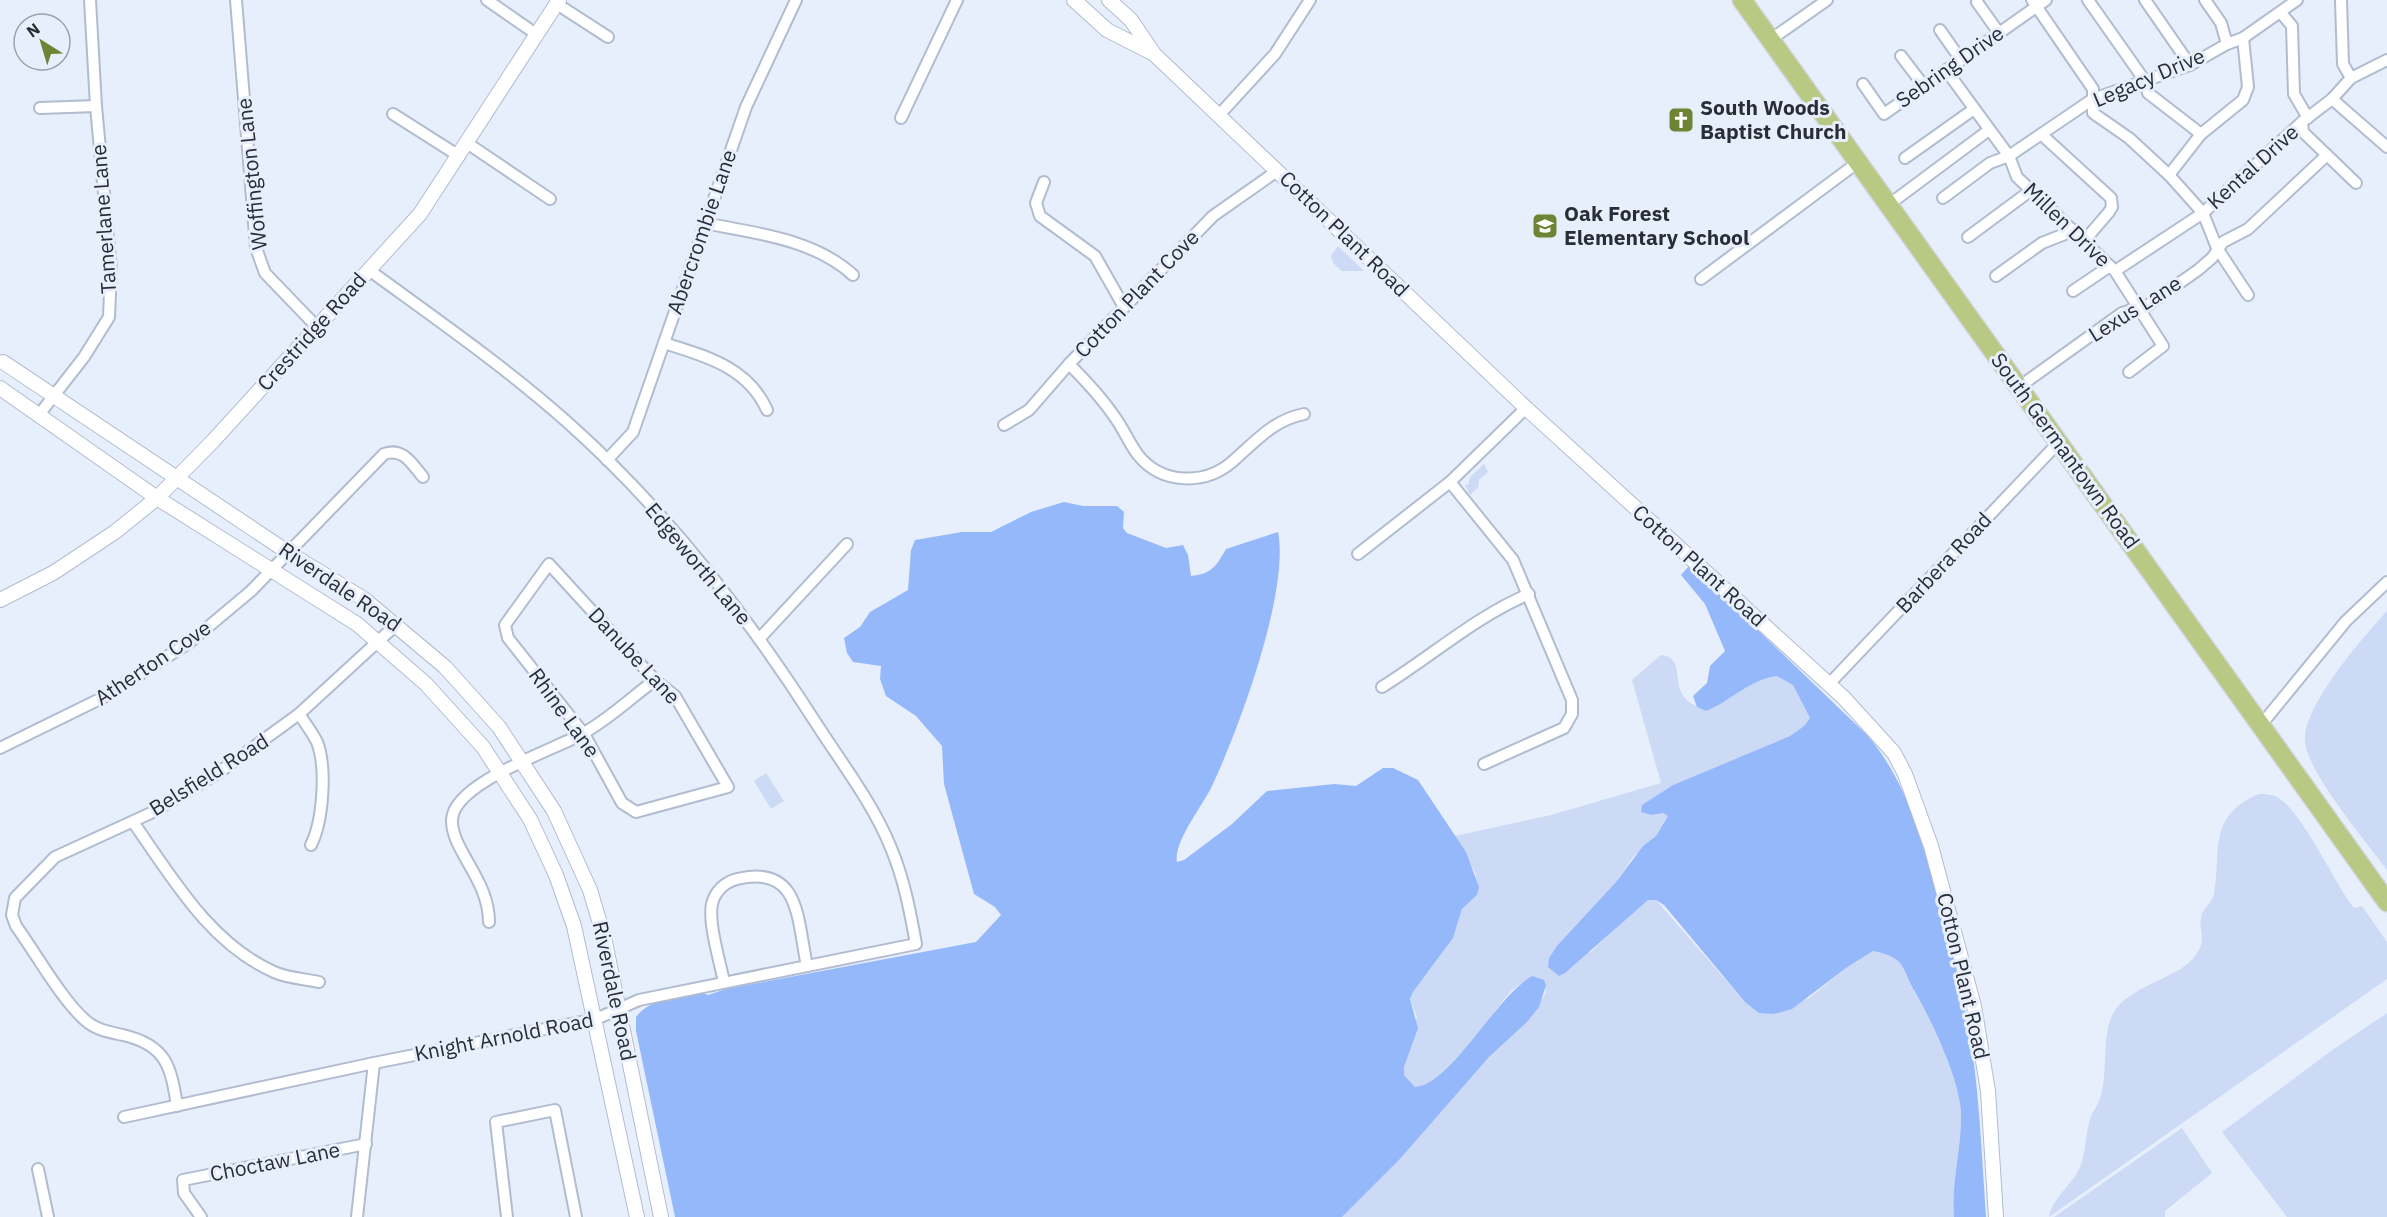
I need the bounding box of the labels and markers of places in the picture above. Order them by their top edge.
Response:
place label: South Woods Baptist Church [1700,93,1847,145]
church icon: South Woods Baptist Church [1666,105,1696,135]
place label: Oak Forest Elementary School [1564,199,1749,251]
school or university icon: Oak Forest Elementary School [1530,211,1560,241]

